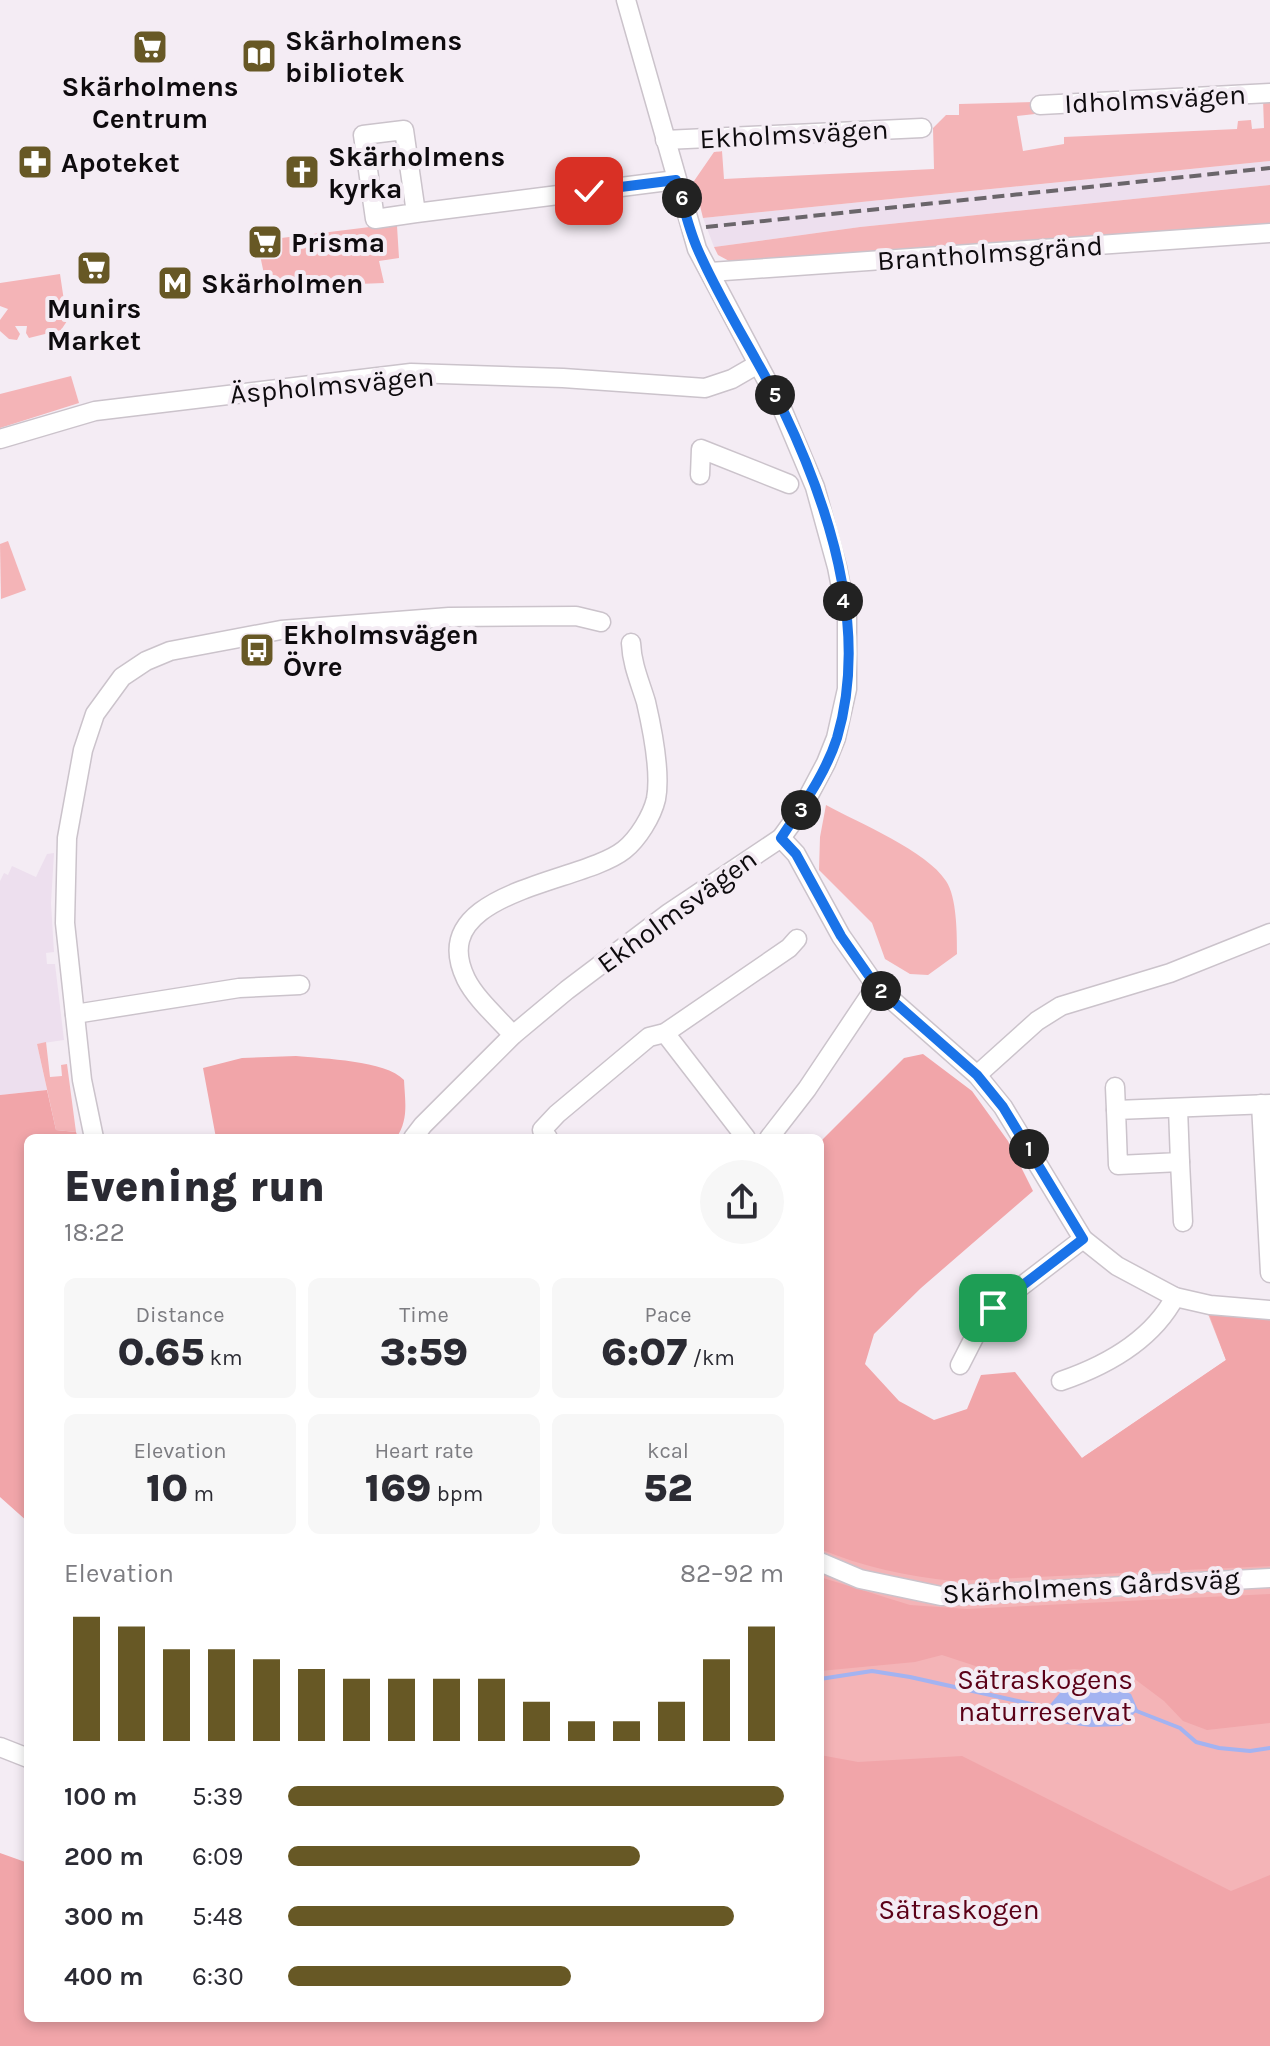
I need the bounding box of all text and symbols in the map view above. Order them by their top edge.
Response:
place label: Skärholmens bibliotek [285,24,462,89]
supermarket icon: Skärholmens Centrum [131,28,169,66]
library icon: Skärholmens bibliotek [240,37,278,75]
place label: Skärholmens Centrum [61,70,239,135]
street label: Idholmsvägen [1063,78,1247,120]
street label: Ekholmsvägen [699,113,889,155]
place label: Skärholmens kyrka [328,140,505,205]
pharmacy icon: Apoteket [16,143,54,181]
place label: Apoteket [61,146,180,179]
church icon: Skärholmens kyrka [283,153,321,191]
pin [555,157,623,225]
icon: check [567,169,611,213]
pin: 6 [662,178,702,218]
text: 6 [675,185,689,211]
supermarket icon: Prisma [246,223,284,261]
place label: Prisma [291,226,385,259]
street label: Brantholmsgränd [876,229,1104,277]
supermarket icon: Munirs Market [75,249,113,287]
metro station icon: Skärholmen [156,264,194,302]
place label: Skärholmen [201,267,363,300]
place label: Munirs Market [47,292,141,357]
street label: Äspholmsvägen [229,360,435,410]
pin: 5 [755,375,795,415]
text: 5 [769,382,781,408]
pin: 4 [823,581,863,621]
text: 4 [836,588,850,614]
place label: Ekholmsvägen Övre [283,618,479,683]
bus stop icon: Ekholmsvägen Övre [238,631,276,669]
pin: 3 [781,790,821,830]
text: 3 [794,797,808,823]
street label: Ekholmsvägen [591,842,763,980]
pin: 2 [861,971,901,1011]
text: 2 [874,978,888,1004]
pin: 1 [1009,1129,1049,1169]
text: 1 [1025,1136,1033,1162]
button: share [700,1160,784,1244]
text: Evening run [64,1161,325,1212]
text: 18:22 [64,1217,125,1248]
pin [959,1274,1027,1342]
icon: arrive [971,1286,1015,1330]
text: Distance [136,1302,224,1328]
text: Time [399,1302,449,1328]
text: Pace [645,1302,691,1328]
text: 0.65 [117,1328,204,1375]
text: 3:59 [380,1328,468,1375]
text: 6:07 [601,1328,687,1375]
text: km [204,1345,243,1371]
text: /km [687,1345,735,1371]
text: Elevation [133,1438,227,1464]
text: Heart rate [374,1438,474,1464]
text: kcal [647,1438,689,1464]
text: 10 [146,1464,188,1511]
text: 169 [365,1464,432,1511]
text: 52 [643,1464,693,1511]
text: m [188,1481,214,1507]
text: bpm [432,1481,483,1507]
text: Elevation [64,1558,174,1589]
text: 82–92 m [680,1558,784,1589]
street label: Skärholmens Gårdsväg [942,1562,1240,1610]
park label: Sätraskogens naturreservat [957,1663,1133,1728]
text: 100 m [64,1781,137,1812]
text: 5:39 [192,1781,243,1812]
text: 200 m [64,1841,144,1872]
text: 6:09 [192,1841,243,1872]
park label: Sätraskogen [878,1893,1040,1926]
text: 300 m [64,1901,144,1932]
text: 5:48 [192,1901,243,1932]
text: 400 m [64,1961,144,1992]
text: 6:30 [192,1961,244,1992]

